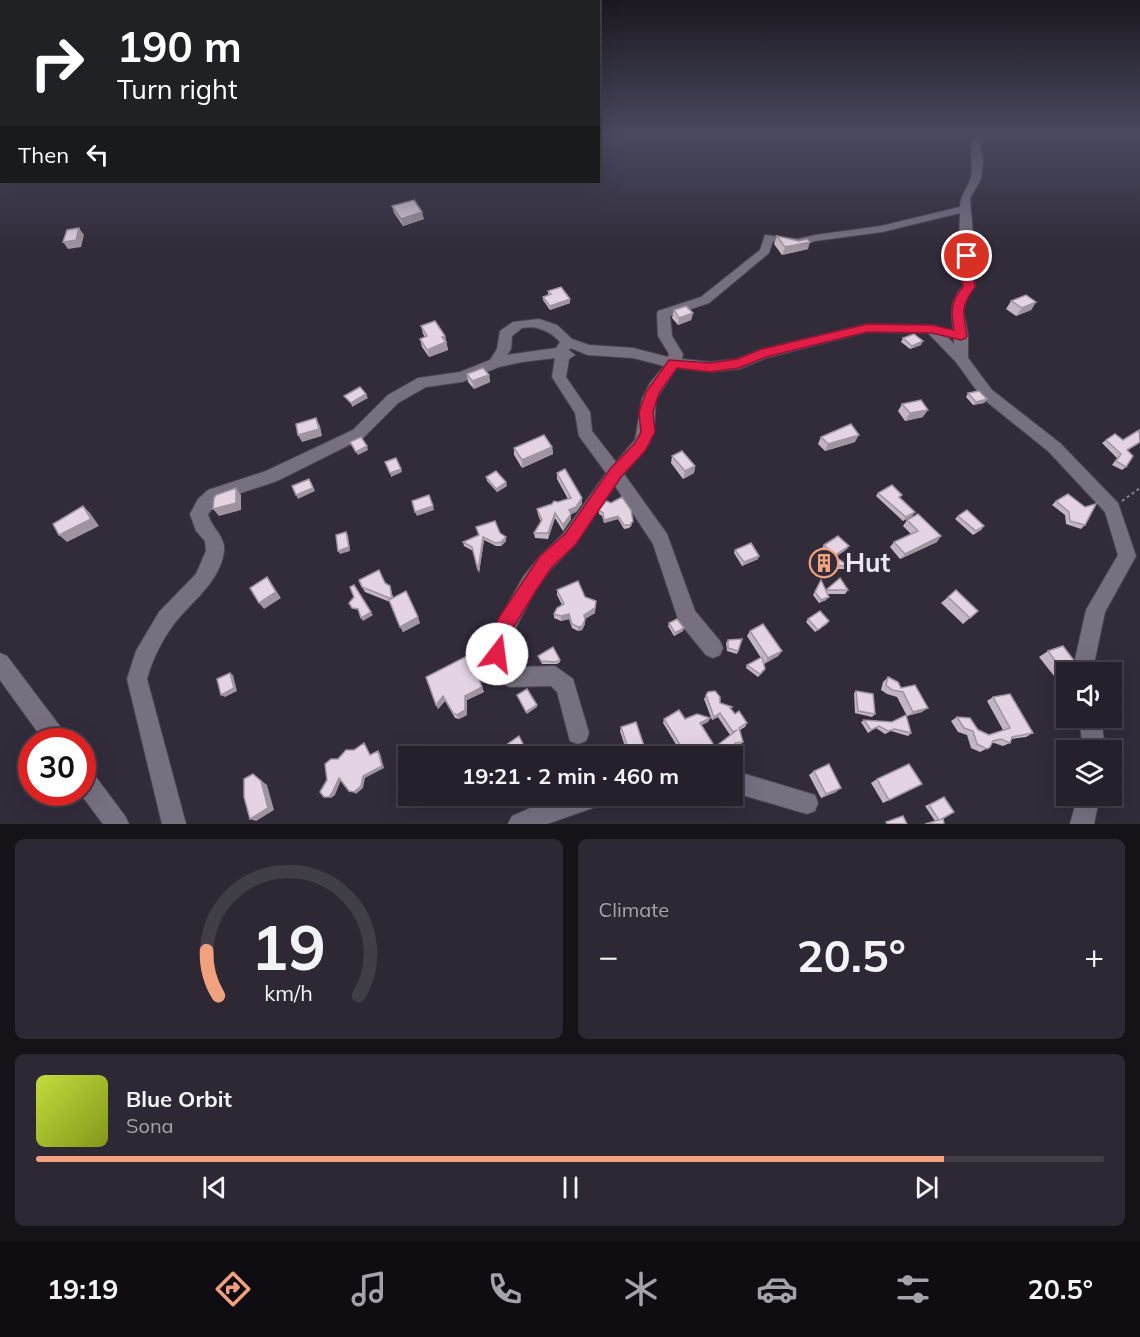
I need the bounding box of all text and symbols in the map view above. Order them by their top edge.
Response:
text: 190 m [117,20,242,73]
icon: right [18,24,96,102]
text: Turn right [117,72,237,106]
icon: left [81,138,114,171]
text: Then [18,141,69,169]
pin [941,230,992,281]
icon: arrive [950,239,983,272]
place label: Hut [845,546,891,579]
building icon: Hut [808,547,840,579]
position arrow [465,622,529,686]
map controls [1056,662,1122,806]
button: sound [1056,662,1122,728]
speed limit sign: 30 [18,728,96,806]
button: layers [1056,740,1122,806]
text: 19:21 · 2 min · 460 m [462,762,679,790]
text: Climate [599,897,669,922]
text: 19 [251,907,326,986]
text: 20.5° [797,927,906,983]
text: − [599,935,618,976]
text: + [1084,935,1104,976]
text: km/h [264,979,313,1006]
text: Blue Orbit [126,1085,232,1113]
text: Sona [126,1113,174,1138]
icon: previous [198,1171,231,1204]
icon: pause [554,1171,587,1204]
icon: next [910,1171,943,1204]
icon: directions [212,1268,254,1310]
icon: music [348,1268,390,1310]
icon: phone [484,1268,526,1310]
icon: climate [620,1268,662,1310]
icon: car [756,1268,798,1310]
icon: filters [892,1268,934,1310]
text: 19:19 [47,1272,118,1306]
text: 20.5° [1027,1272,1093,1306]

